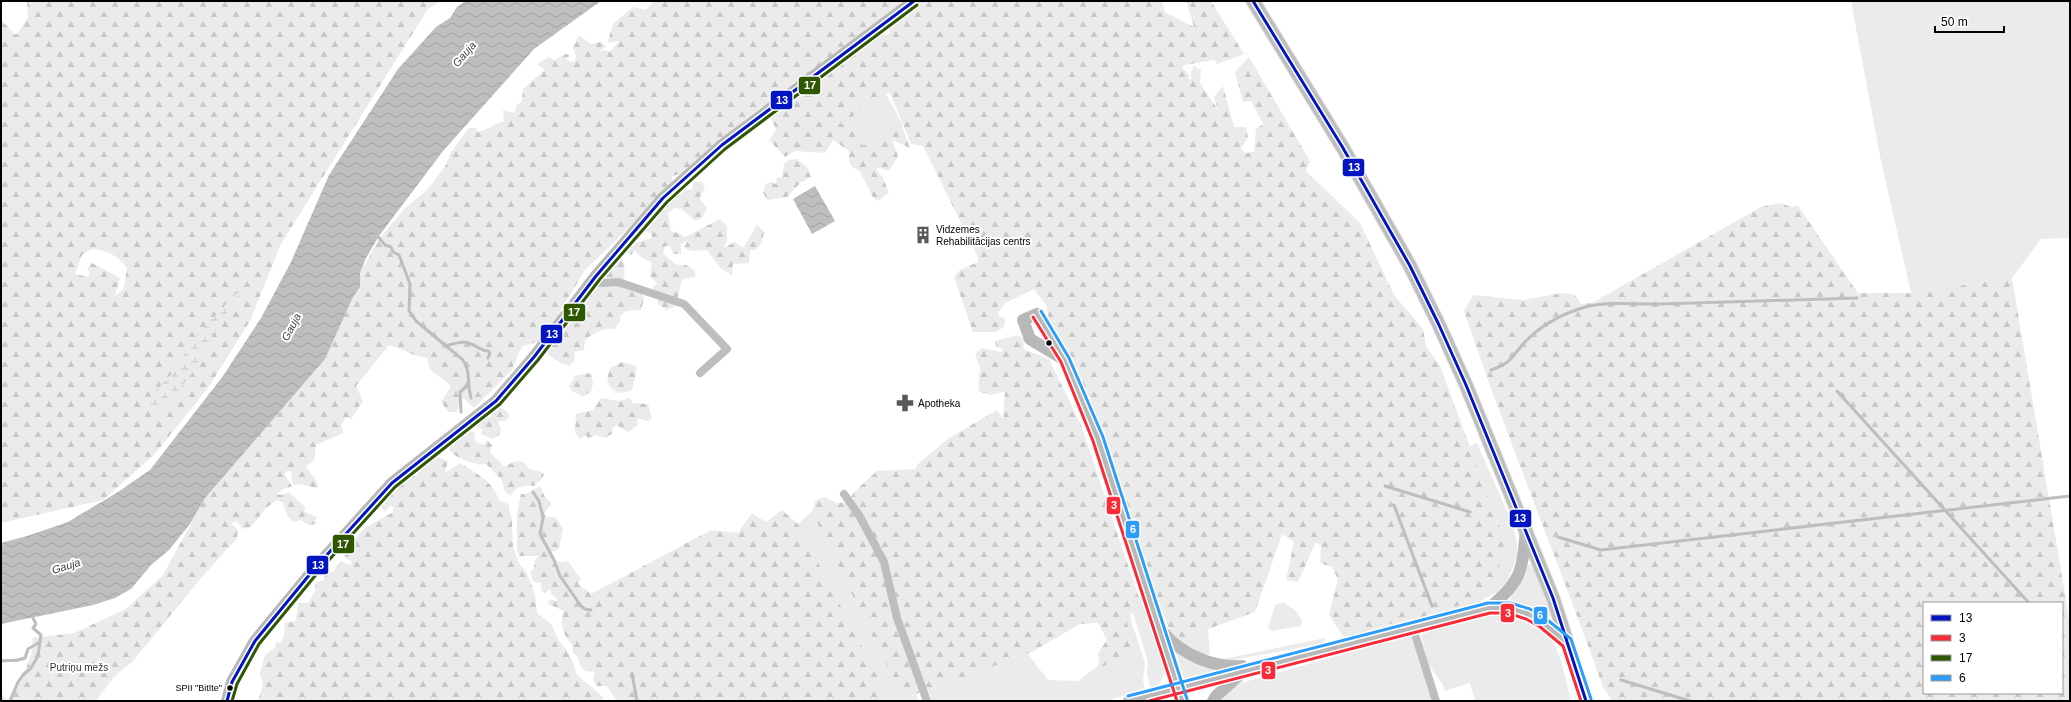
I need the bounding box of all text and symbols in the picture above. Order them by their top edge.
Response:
scale bar [1935,8,2004,34]
text: 50 m [1941,15,1968,29]
water label: Gauja [450,39,478,69]
line badge: 17 [798,76,821,95]
text: 17 [804,79,816,91]
line badge: 13 [770,90,793,110]
text: 13 [776,94,788,106]
line badge: 13 [1342,158,1365,177]
text: 13 [1348,161,1360,173]
place label: Vidzemes Rehabilitācijas centrs [936,224,1031,247]
building icon: Vidzemes Rehabilitācijas centrs [913,225,933,245]
line badge: 17 [563,303,586,322]
text: 17 [568,306,580,318]
water label: Gauja [279,311,303,343]
line badge: 13 [540,324,563,344]
text: 13 [546,328,558,340]
unlabelled marker [1044,338,1054,348]
pharmacy icon: Apotheka [895,393,915,413]
place label: Apotheka [918,398,961,409]
line badge: 3 [1106,496,1121,515]
text: 3 [1111,499,1117,511]
line badge: 13 [1509,509,1532,528]
text: 13 [1514,512,1526,524]
line badge: 6 [1125,520,1140,539]
text: 6 [1130,523,1136,535]
line badge: 17 [332,534,355,554]
text: 17 [337,538,349,550]
line badge: 13 [306,555,329,575]
water label: Gauja [50,556,82,576]
text: 13 [312,559,324,571]
legend [1923,602,2063,694]
line badge: 3 [1500,603,1515,623]
line badge: 6 [1533,606,1548,625]
text: 3 [1505,607,1511,619]
text: 6 [1537,609,1543,621]
text: 13 [1959,611,1973,625]
text: 3 [1959,631,1966,645]
text: 17 [1959,651,1973,665]
line badge: 3 [1261,661,1276,680]
park label: Putriņu mežs [50,662,108,673]
text: 3 [1265,664,1271,676]
text: 6 [1959,671,1966,685]
place label: SPII "Bitīte" [176,683,222,693]
marker: SPII "Bitīte" [225,683,235,693]

